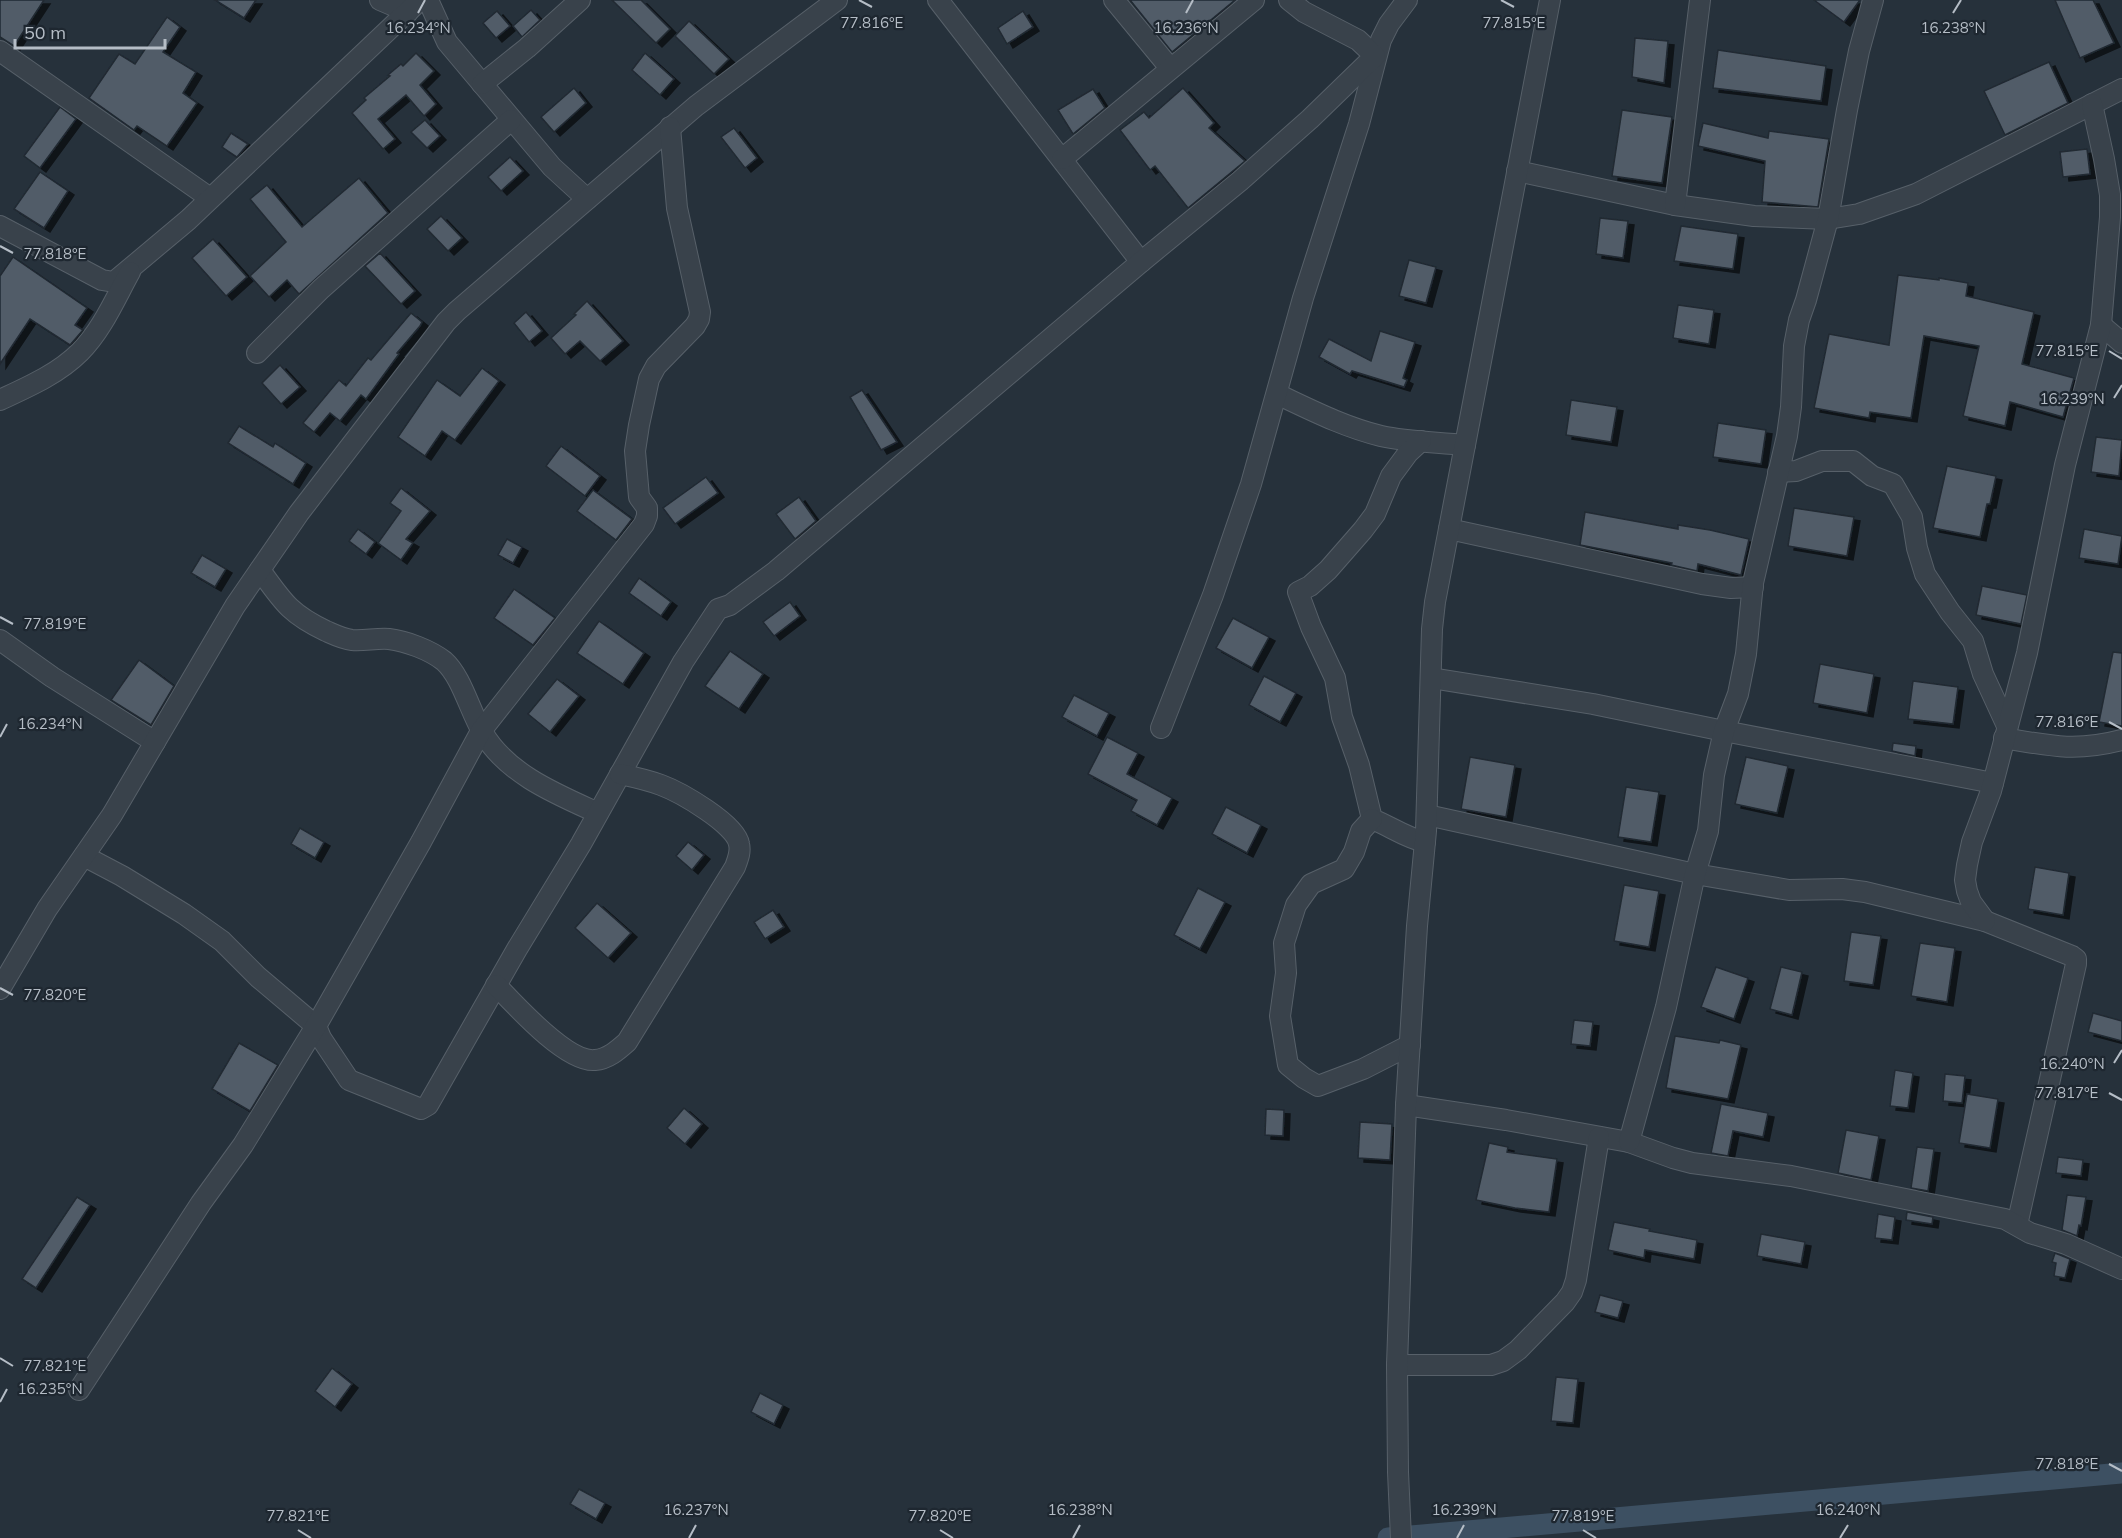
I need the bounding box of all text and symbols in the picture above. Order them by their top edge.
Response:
scale bar [15,12,165,50]
text: 77.816°E [841,13,904,32]
text: 77.815°E [1483,13,1546,32]
text: 16.234°N [385,18,451,37]
text: 16.236°N [1153,18,1219,37]
text: 16.238°N [1920,18,1986,37]
text: 50 m [24,21,66,44]
text: 77.818°E [24,244,87,263]
text: 77.815°E [2036,341,2099,360]
text: 16.239°N [2039,389,2105,408]
text: 77.819°E [24,614,87,633]
text: 77.816°E [2036,712,2099,731]
text: 16.234°N [17,714,83,733]
text: 77.820°E [24,985,87,1004]
text: 16.240°N [2039,1054,2105,1073]
text: 77.817°E [2036,1083,2099,1102]
text: 77.821°E [24,1356,87,1375]
text: 16.235°N [17,1379,83,1398]
text: 77.818°E [2036,1454,2099,1473]
text: 16.237°N [663,1500,729,1519]
text: 16.238°N [1047,1500,1113,1519]
text: 16.239°N [1431,1500,1497,1519]
text: 16.240°N [1815,1500,1881,1519]
text: 77.821°E [267,1506,330,1525]
text: 77.820°E [909,1506,972,1525]
text: 77.819°E [1552,1506,1615,1525]

